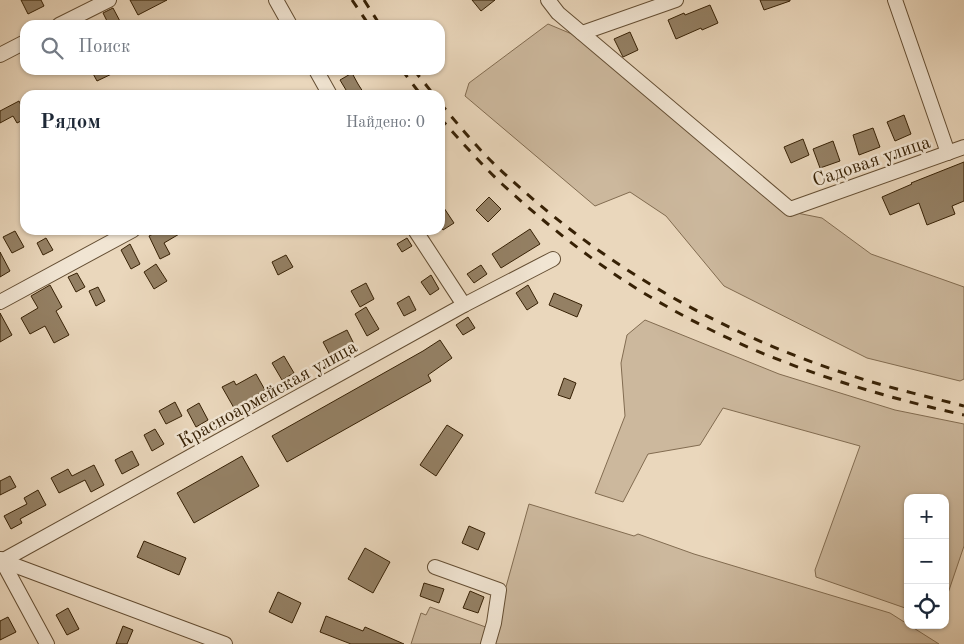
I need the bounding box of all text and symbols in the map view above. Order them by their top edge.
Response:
search box [20,20,445,75]
icon: search [38,34,66,62]
text: Поиск [78,38,130,57]
text: Рядом [40,112,101,133]
text: Найдено: 0 [346,115,425,131]
street label: Садовая улица [810,133,934,191]
street label: Красноармейская улица [176,338,361,452]
map controls [904,494,949,629]
button: + [904,494,949,539]
button: − [904,539,949,584]
button: locate [904,584,949,629]

